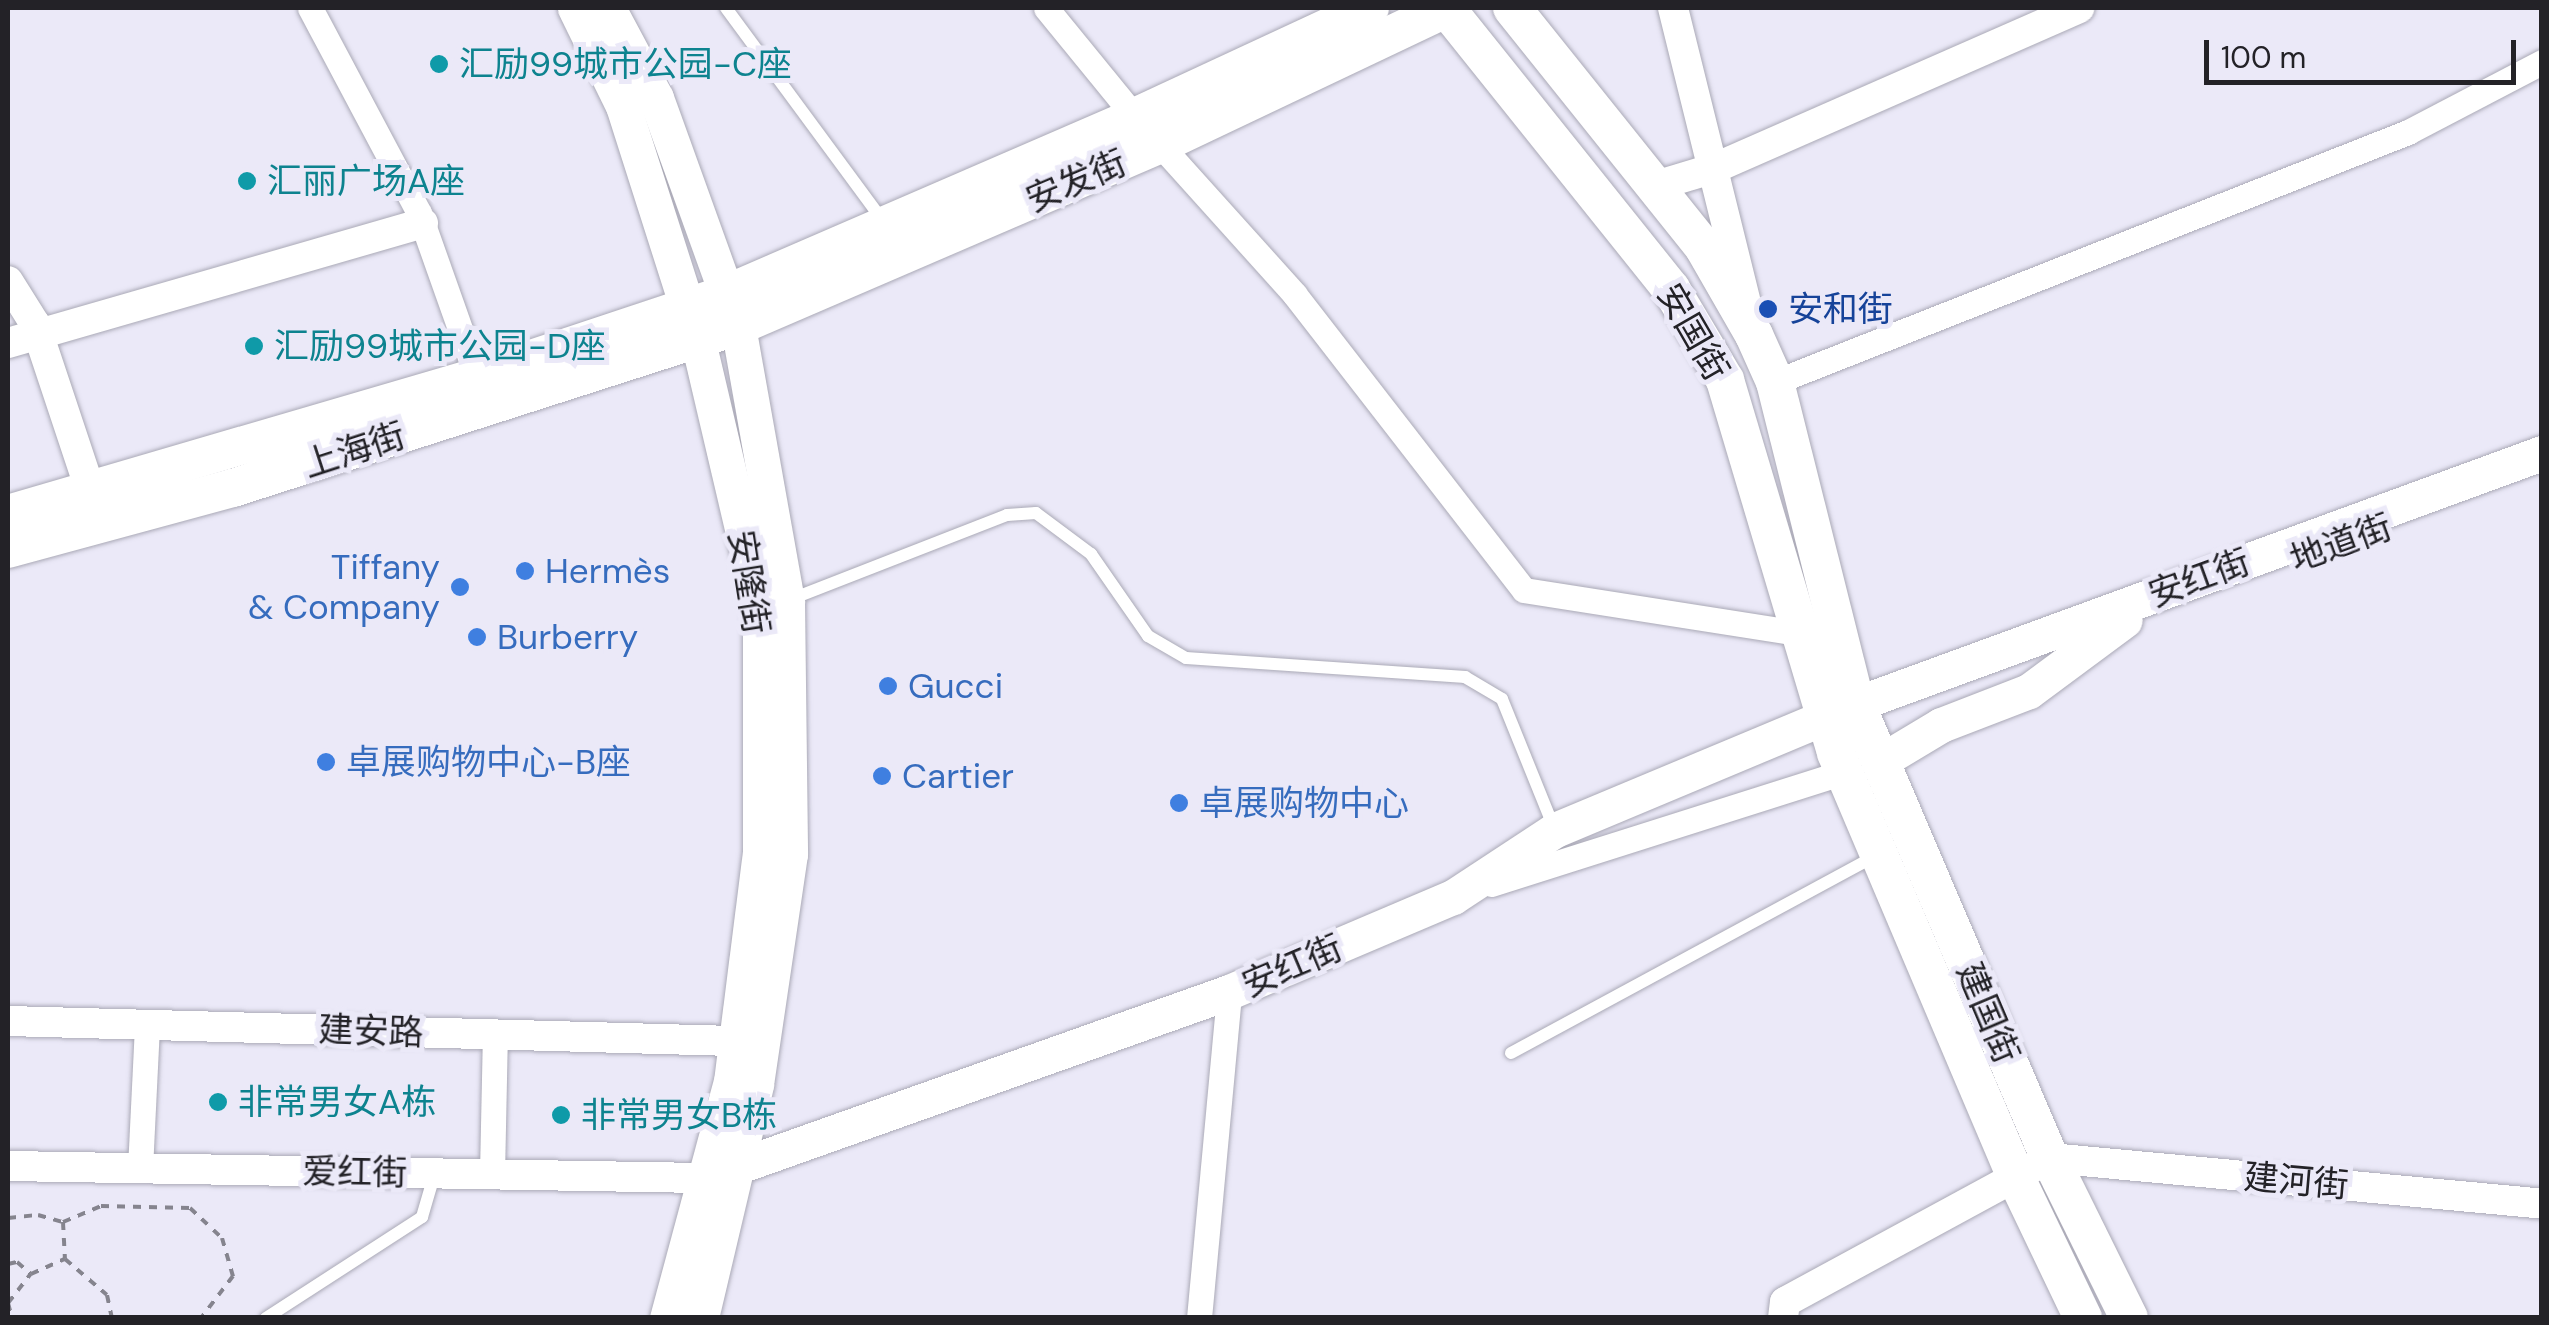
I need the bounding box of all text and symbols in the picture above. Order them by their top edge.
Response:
scale bar [2209,20,2522,82]
text: 100 m [2221,38,2306,77]
place label: 汇励99城市公园-C座 [459,43,792,85]
marker: 汇励99城市公园-C座 [428,53,450,75]
street label: 安发街 [1019,141,1133,221]
place label: 汇丽广场A座 [267,160,465,202]
marker: 汇丽广场A座 [236,170,258,192]
street label: 安国街 [1649,276,1737,388]
place label: 安和街 [1788,288,1893,330]
marker: 安和街 [1757,298,1779,320]
place label: 汇励99城市公园-D座 [274,325,606,367]
marker: 汇励99城市公园-D座 [243,335,265,357]
street label: 上海街 [298,414,410,486]
street label: 地道街 [2284,505,2398,581]
street label: 安隆街 [720,527,778,637]
street label: 安红街 [2142,540,2256,616]
place label: Tiffany & Company [248,546,440,628]
place label: Hermès [545,550,670,592]
marker: Hermès [514,560,536,582]
marker: Tiffany & Company [449,576,471,598]
place label: Burberry [497,616,638,658]
marker: Burberry [466,626,488,648]
place label: Gucci [908,665,1003,707]
marker: Gucci [877,675,899,697]
place label: 卓展购物中心-B座 [346,741,631,783]
marker: 卓展购物中心-B座 [315,751,337,773]
place label: Cartier [902,755,1014,797]
marker: Cartier [871,765,893,787]
place label: 卓展购物中心 [1199,782,1409,824]
marker: 卓展购物中心 [1168,792,1190,814]
street label: 安红街 [1235,926,1349,1006]
street label: 建国街 [1948,956,2028,1070]
street label: 建安路 [318,1008,424,1054]
place label: 非常男女A栋 [238,1081,436,1123]
marker: 非常男女A栋 [207,1091,229,1113]
place label: 非常男女B栋 [581,1094,777,1136]
marker: 非常男女B栋 [550,1104,572,1126]
street label: 爱红街 [302,1150,408,1194]
street label: 建河街 [2242,1156,2350,1206]

